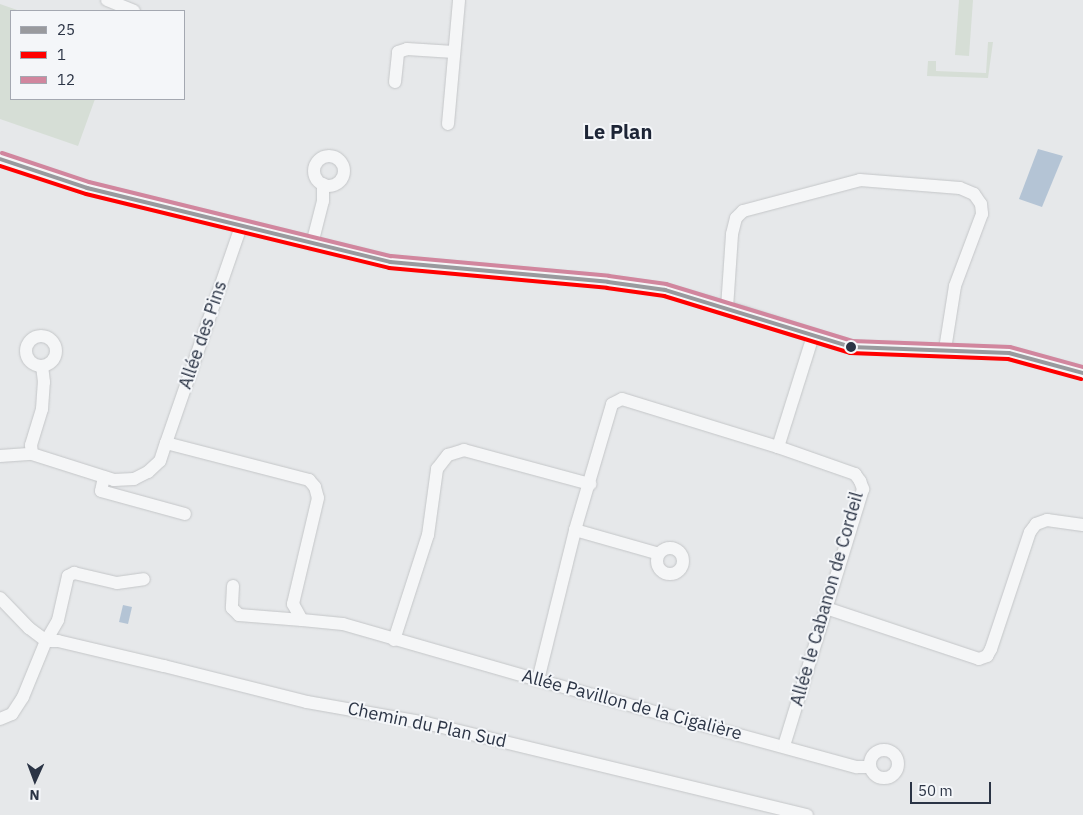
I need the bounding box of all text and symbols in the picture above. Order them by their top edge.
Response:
legend [10,10,185,100]
text: 25 [57,20,75,39]
text: 1 [57,45,66,64]
text: 12 [57,70,75,89]
district label: Le Plan [584,119,652,143]
street label: Allée des Pins [174,278,232,392]
unlabelled marker [846,342,856,352]
street label: Allée le Cabanon de Cordeil [786,489,868,709]
street label: Allée Pavillon de la Cigalière [520,665,744,745]
street label: Chemin du Plan Sud [346,698,508,752]
north arrow [10,755,60,805]
scale bar [913,772,994,804]
text: 50 m [918,781,953,800]
text: N [29,786,40,804]

